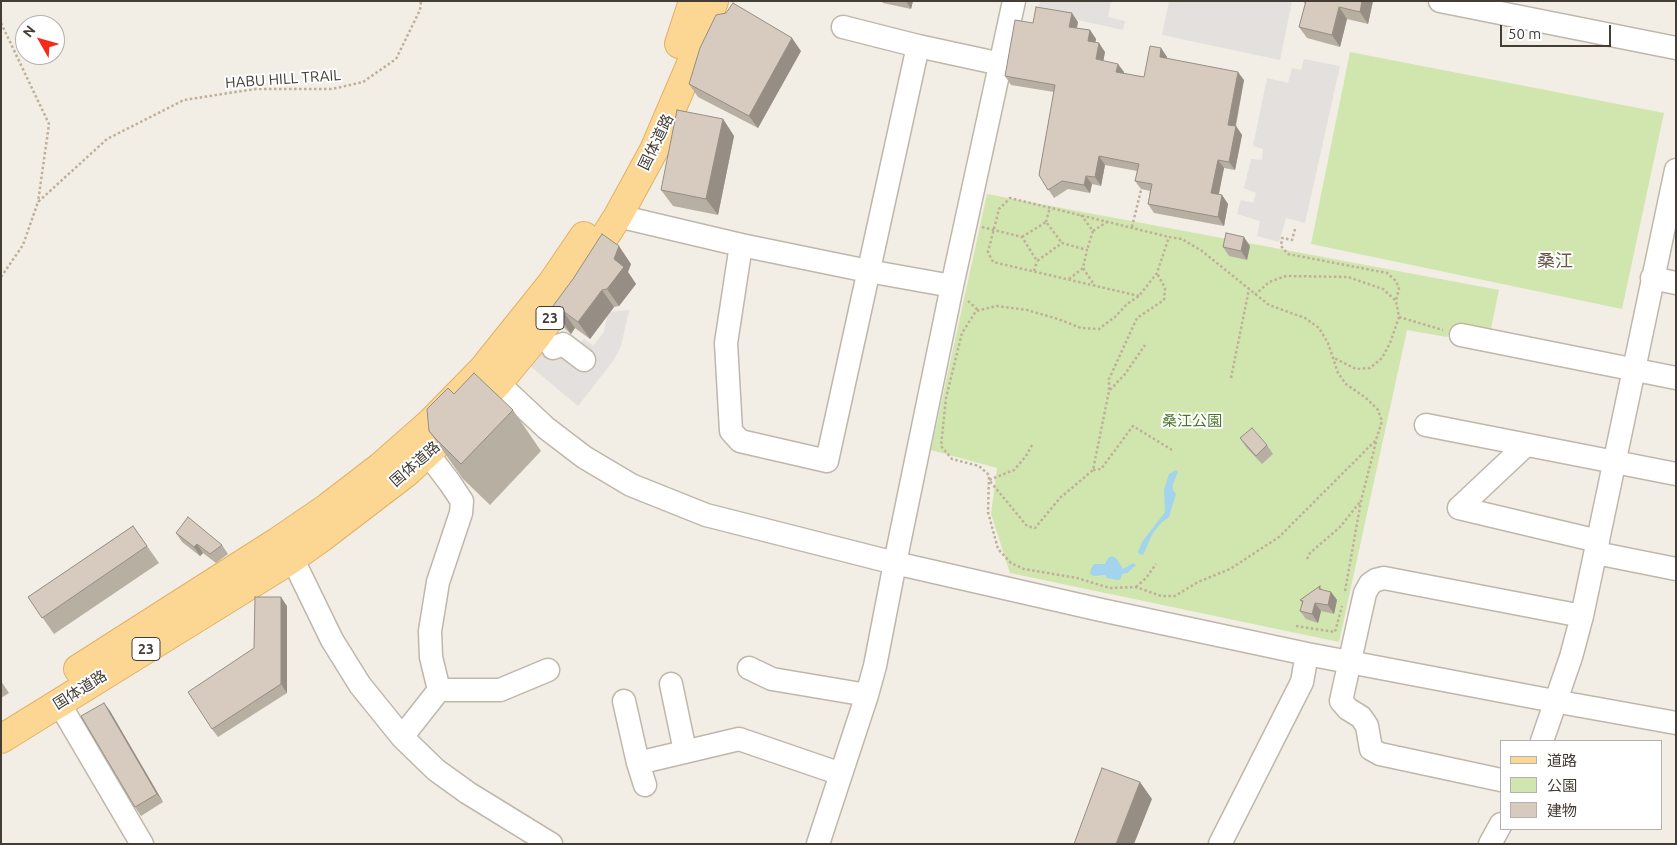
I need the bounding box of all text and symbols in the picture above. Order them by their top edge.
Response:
north arrow [15,15,65,65]
scale bar [1502,15,1613,47]
text: N [19,22,38,40]
text: 50 m [1508,25,1541,42]
street label: HABU HILL TRAIL [225,66,341,92]
street label: 国体道路 [635,111,677,173]
district label: 桑江 [1537,250,1573,272]
road number: 23 [536,306,564,330]
park label: 桑江公園 [1162,412,1222,430]
street label: 国体道路 [386,438,444,490]
road number: 23 [132,638,160,661]
street label: 国体道路 [50,666,110,714]
legend [1500,740,1662,830]
text: 道路 [1547,752,1577,769]
text: 公園 [1547,777,1577,794]
text: 建物 [1547,802,1577,819]

